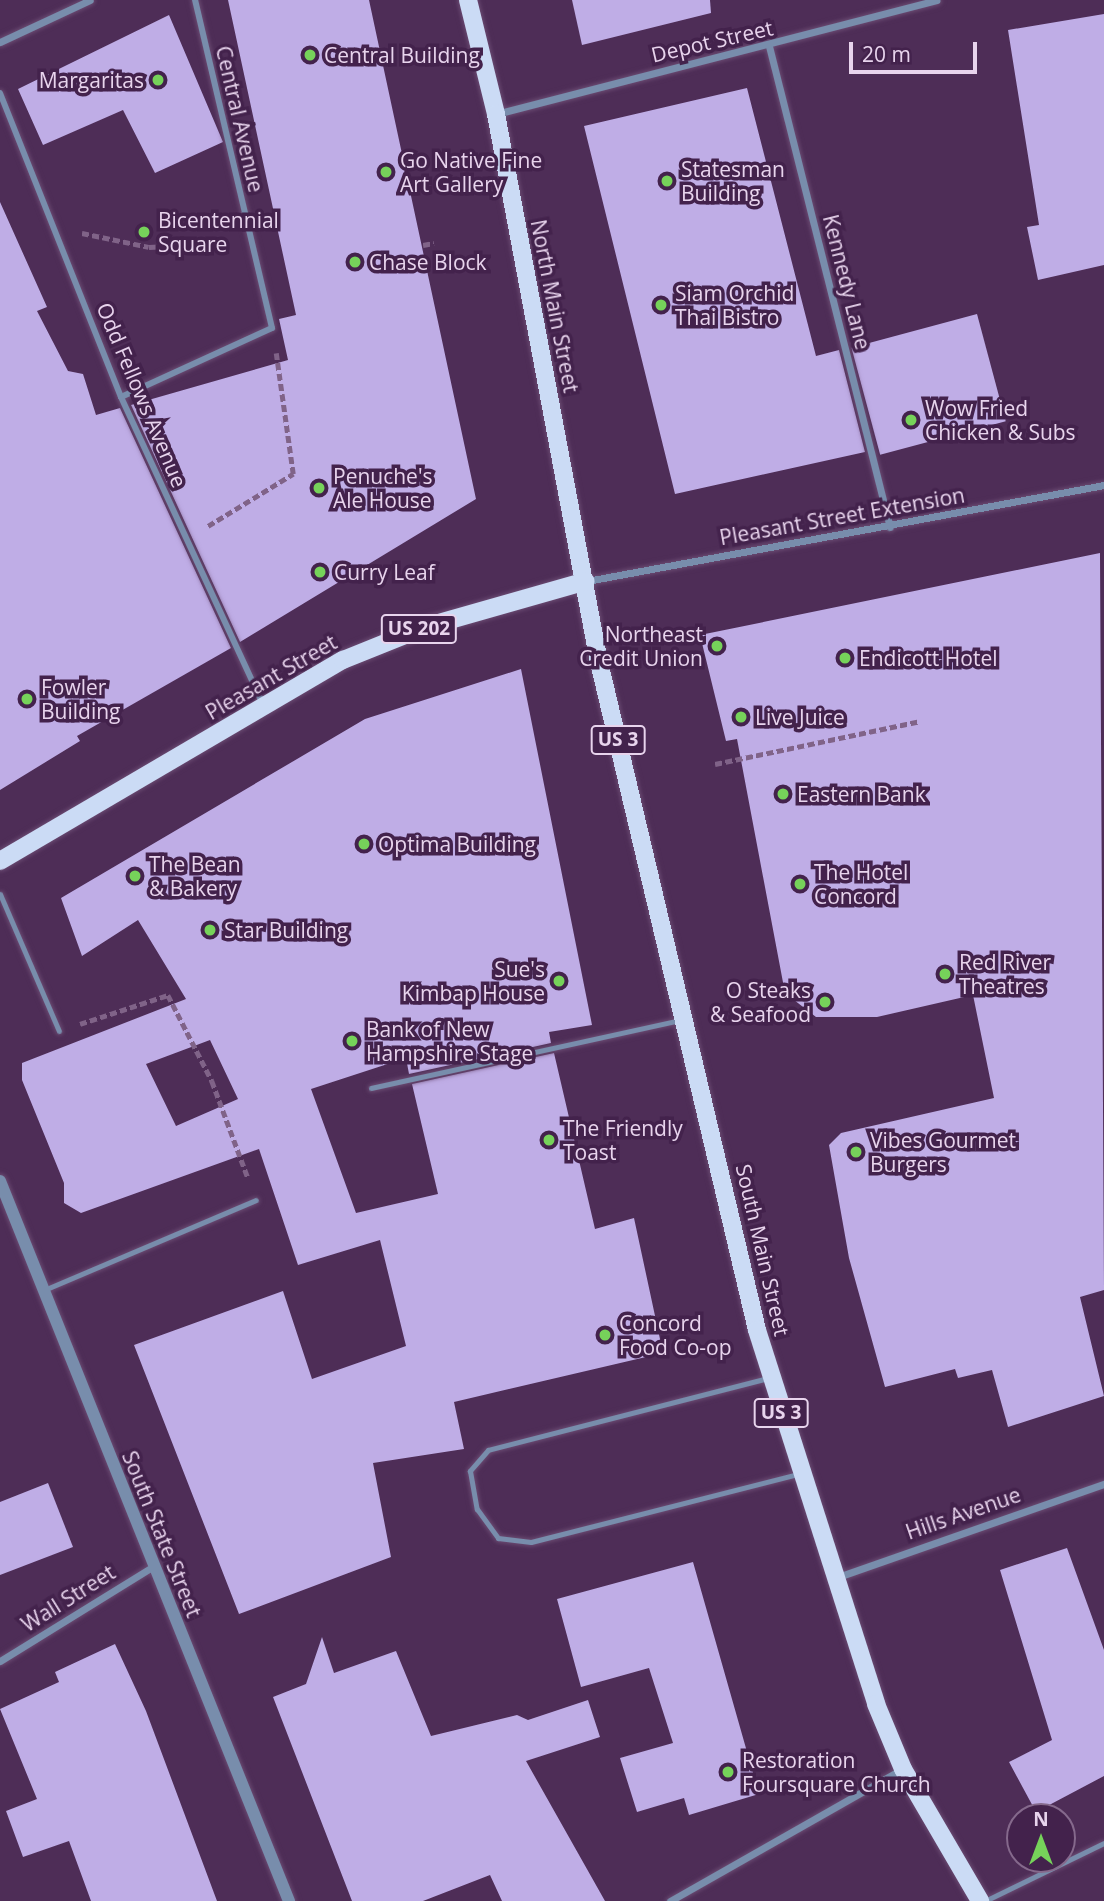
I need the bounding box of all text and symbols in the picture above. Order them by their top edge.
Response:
street label: Depot Street [649,15,775,67]
scale bar [852,28,980,72]
text: 20 m [862,40,911,68]
place label: Central Building [324,42,480,68]
street label: Central Avenue [211,43,269,195]
marker: Central Building [302,47,318,63]
place label: Margaritas [39,67,144,93]
marker: Margaritas [150,72,166,88]
place label: Go Native Fine Art Gallery [400,147,542,197]
place label: Statesman Building [681,156,785,206]
marker: Go Native Fine Art Gallery [378,164,394,180]
marker: Statesman Building [659,173,675,189]
place label: Bicentennial Square [158,207,279,257]
street label: Kennedy Lane [818,212,876,352]
street label: North Main Street [526,217,584,395]
marker: Bicentennial Square [136,224,152,240]
place label: Chase Block [369,249,487,275]
marker: Chase Block [347,254,363,270]
place label: Siam Orchid Thai Bistro [675,280,794,330]
marker: Siam Orchid Thai Bistro [653,297,669,313]
street label: Odd Fellows Avenue [92,299,192,491]
place label: Wow Fried Chicken & Subs [925,395,1076,445]
marker: Wow Fried Chicken & Subs [903,412,919,428]
place label: Penuche's Ale House [333,463,433,513]
marker: Penuche's Ale House [311,480,327,496]
street label: Pleasant Street Extension [717,482,967,550]
place label: Curry Leaf [334,559,435,585]
marker: Curry Leaf [312,564,328,580]
road number: US 202 [380,614,458,644]
place label: Northeast Credit Union [579,621,703,671]
street label: Pleasant Street [201,629,341,725]
marker: Northeast Credit Union [709,638,725,654]
place label: Endicott Hotel [859,645,998,671]
marker: Endicott Hotel [837,650,853,666]
place label: Fowler Building [41,674,120,724]
marker: Fowler Building [19,691,35,707]
place label: Live Juice [755,704,845,730]
marker: Live Juice [733,709,749,725]
road number: US 3 [590,724,646,755]
place label: Eastern Bank [797,781,926,807]
marker: Eastern Bank [775,786,791,802]
place label: Optima Building [378,831,536,857]
marker: Optima Building [356,836,372,852]
place label: The Bean & Bakery [149,851,241,901]
place label: The Hotel Concord [814,859,908,909]
marker: The Bean & Bakery [127,868,143,884]
marker: The Hotel Concord [792,876,808,892]
place label: Star Building [224,917,348,943]
marker: Star Building [202,922,218,938]
place label: Red River Theatres [959,949,1051,999]
place label: Sue's Kimbap House [402,956,545,1006]
marker: Red River Theatres [937,966,953,982]
marker: Sue's Kimbap House [551,973,567,989]
place label: O Steaks & Seafood [710,977,811,1027]
marker: O Steaks & Seafood [817,994,833,1010]
place label: Bank of New Hampshire Stage [366,1016,533,1066]
marker: Bank of New Hampshire Stage [344,1033,360,1049]
place label: The Friendly Toast [563,1115,683,1165]
place label: Vibes Gourmet Burgers [870,1127,1016,1177]
marker: The Friendly Toast [541,1132,557,1148]
marker: Vibes Gourmet Burgers [848,1144,864,1160]
street label: South Main Street [731,1162,795,1338]
place label: Concord Food Co-op [619,1310,732,1360]
marker: Concord Food Co-op [597,1327,613,1343]
road number: US 3 [753,1398,809,1428]
street label: South State Street [117,1447,207,1621]
street label: Hills Avenue [902,1482,1024,1544]
street label: Wall Street [16,1559,120,1637]
place label: Restoration Foursquare Church [742,1747,931,1797]
marker: Restoration Foursquare Church [720,1764,736,1780]
north arrow [1006,1803,1076,1873]
text: N [1033,1806,1049,1832]

